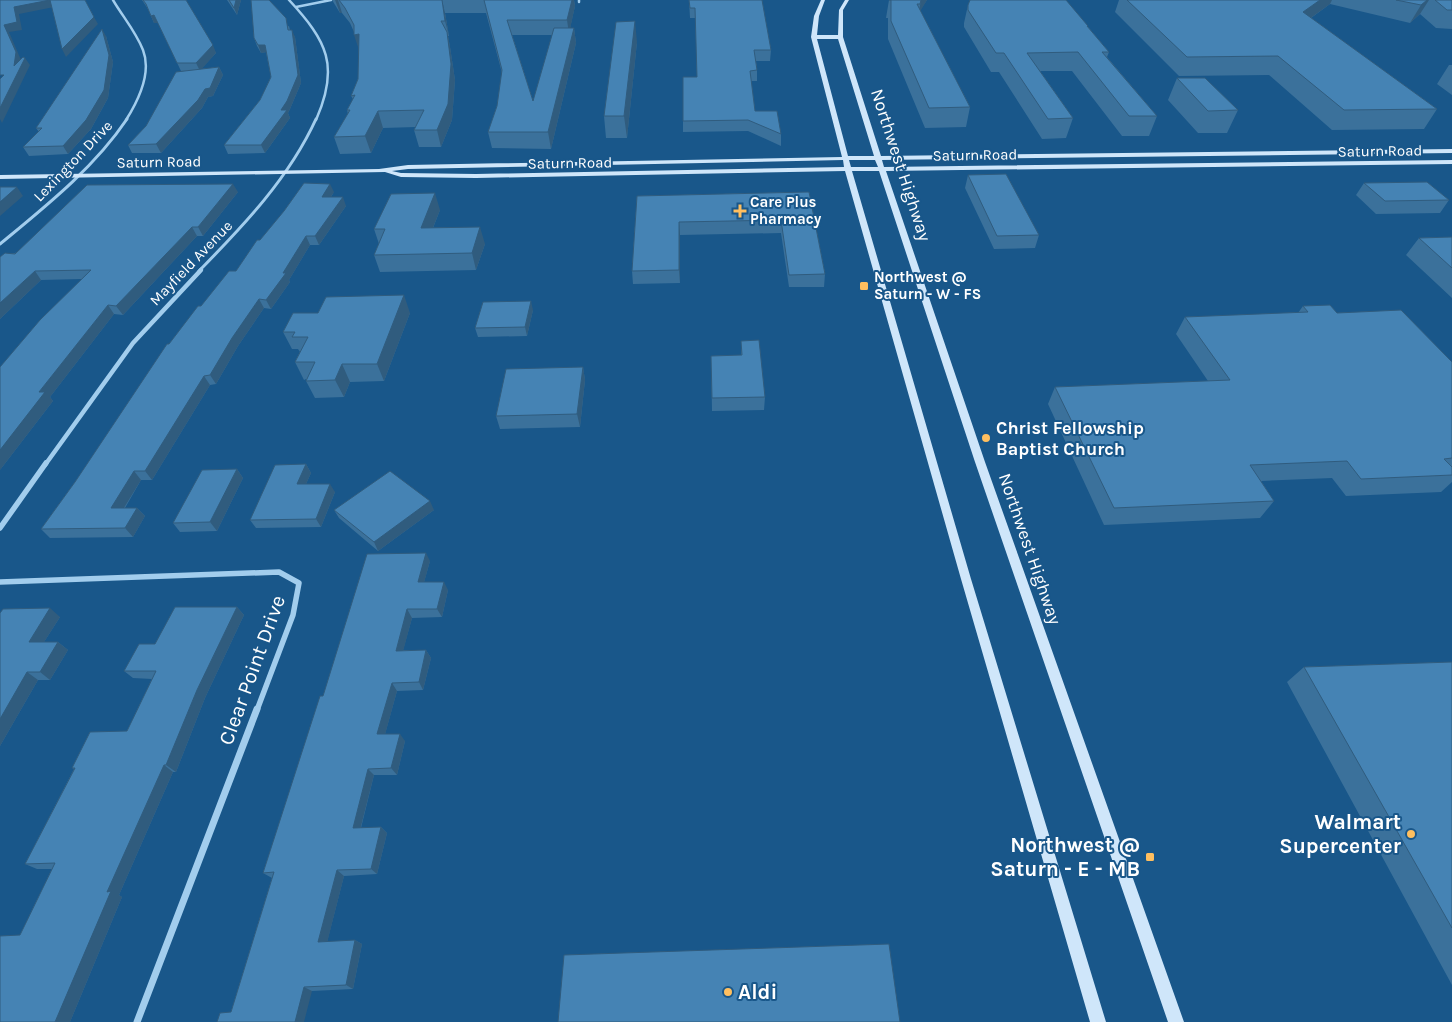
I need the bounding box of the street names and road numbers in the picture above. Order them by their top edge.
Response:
street label: Northwest Highway [866,86,936,245]
street label: Lexington Drive [30,117,116,205]
street label: Saturn Road [1338,141,1422,161]
street label: Saturn Road [933,145,1017,165]
street label: Saturn Road [117,152,201,172]
street label: Saturn Road [528,153,612,173]
street label: Mayfield Avenue [146,217,236,309]
street label: Northwest Highway [994,470,1066,628]
street label: Clear Point Drive [214,592,290,748]

